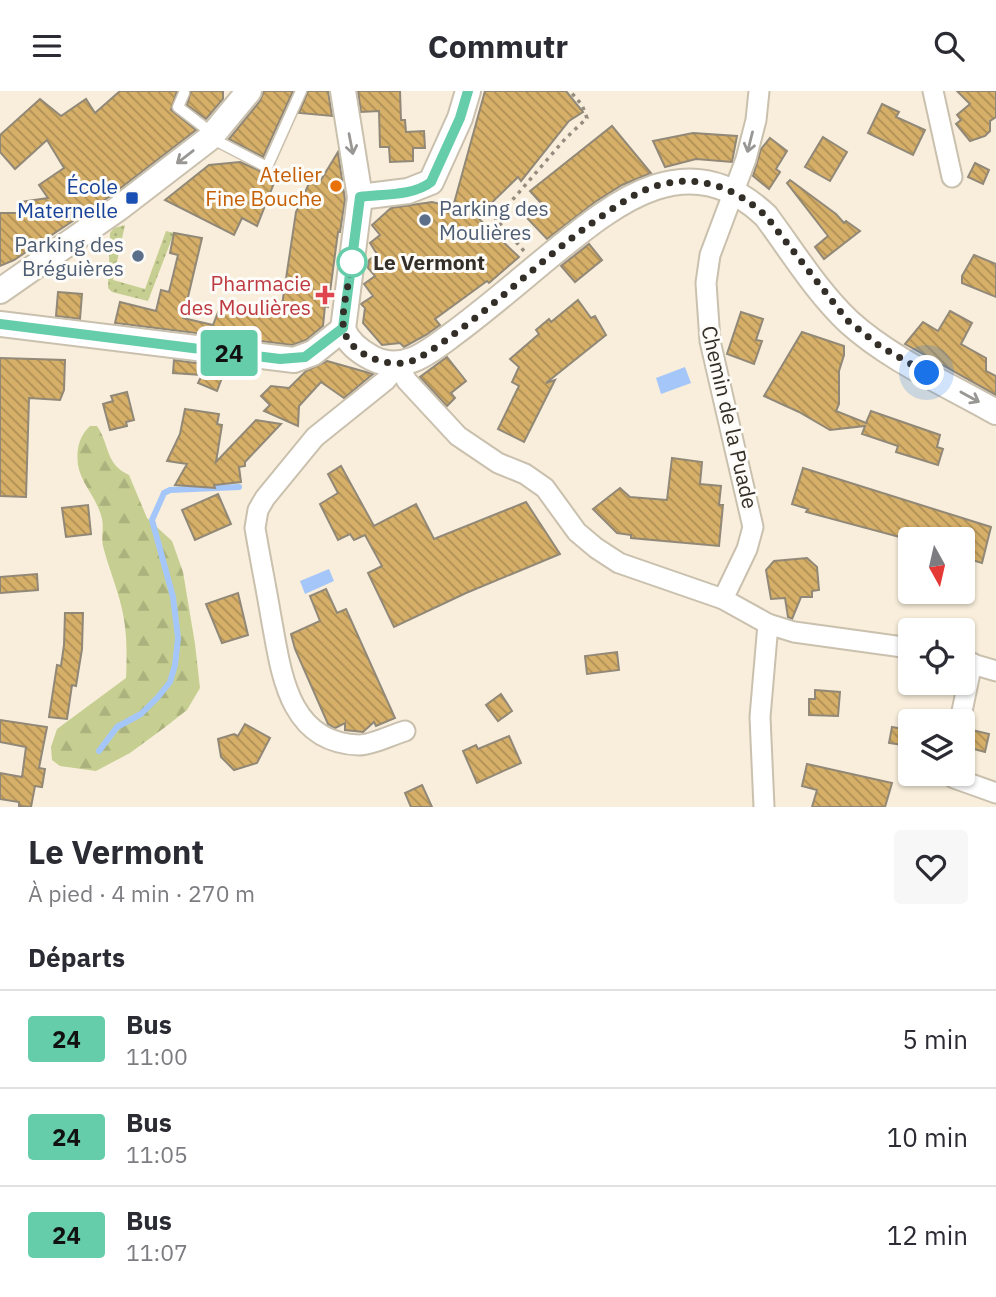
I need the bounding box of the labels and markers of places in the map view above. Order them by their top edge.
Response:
place label: Atelier Fine Bouche [205,160,322,212]
place label: École Maternelle [17,172,118,224]
marker: Atelier Fine Bouche [328,178,344,194]
marker: École Maternelle [124,190,140,206]
place label: Parking des Moulières [439,194,549,246]
marker: Parking des Moulières [417,212,433,228]
place label: Parking des Bréguières [14,230,124,282]
marker: Le Vermont [337,247,367,277]
marker: Parking des Bréguières [130,248,146,264]
place label: Le Vermont [373,248,485,276]
place label: Pharmacie des Moulières [180,269,311,321]
marker: Pharmacie des Moulières [317,287,333,303]

